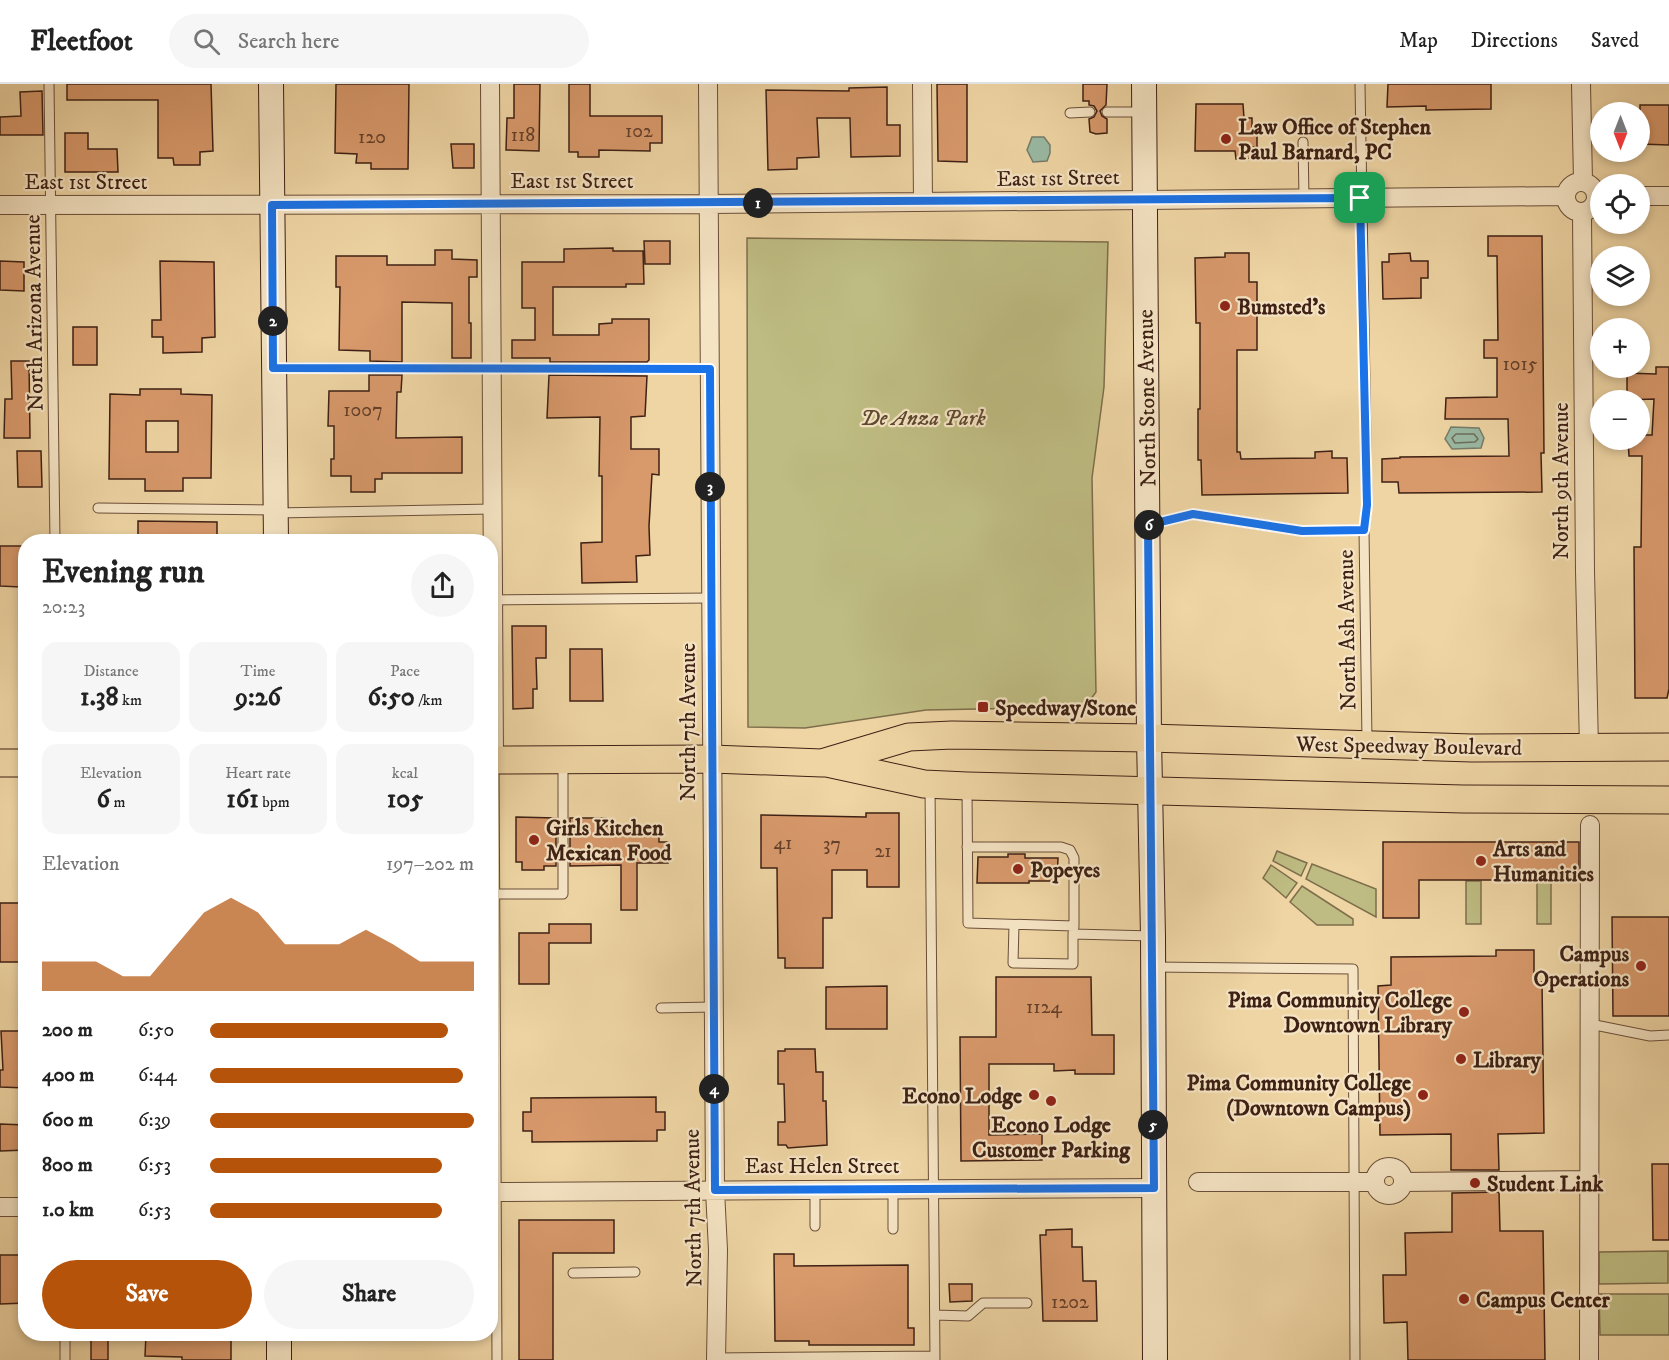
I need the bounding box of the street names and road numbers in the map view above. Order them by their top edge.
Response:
street label: East 1st Street [996,164,1120,193]
street label: East 1st Street [510,168,634,195]
street label: East 1st Street [24,169,148,196]
street label: North Arizona Avenue [19,214,50,412]
street label: North Stone Avenue [1132,309,1163,487]
street label: North 9th Avenue [1548,402,1575,560]
street label: North Ash Avenue [1333,549,1362,711]
street label: North 7th Avenue [675,643,702,801]
street label: West Speedway Boulevard [1295,731,1522,762]
street label: North 7th Avenue [679,1129,708,1287]
street label: East Helen Street [744,1153,900,1180]

